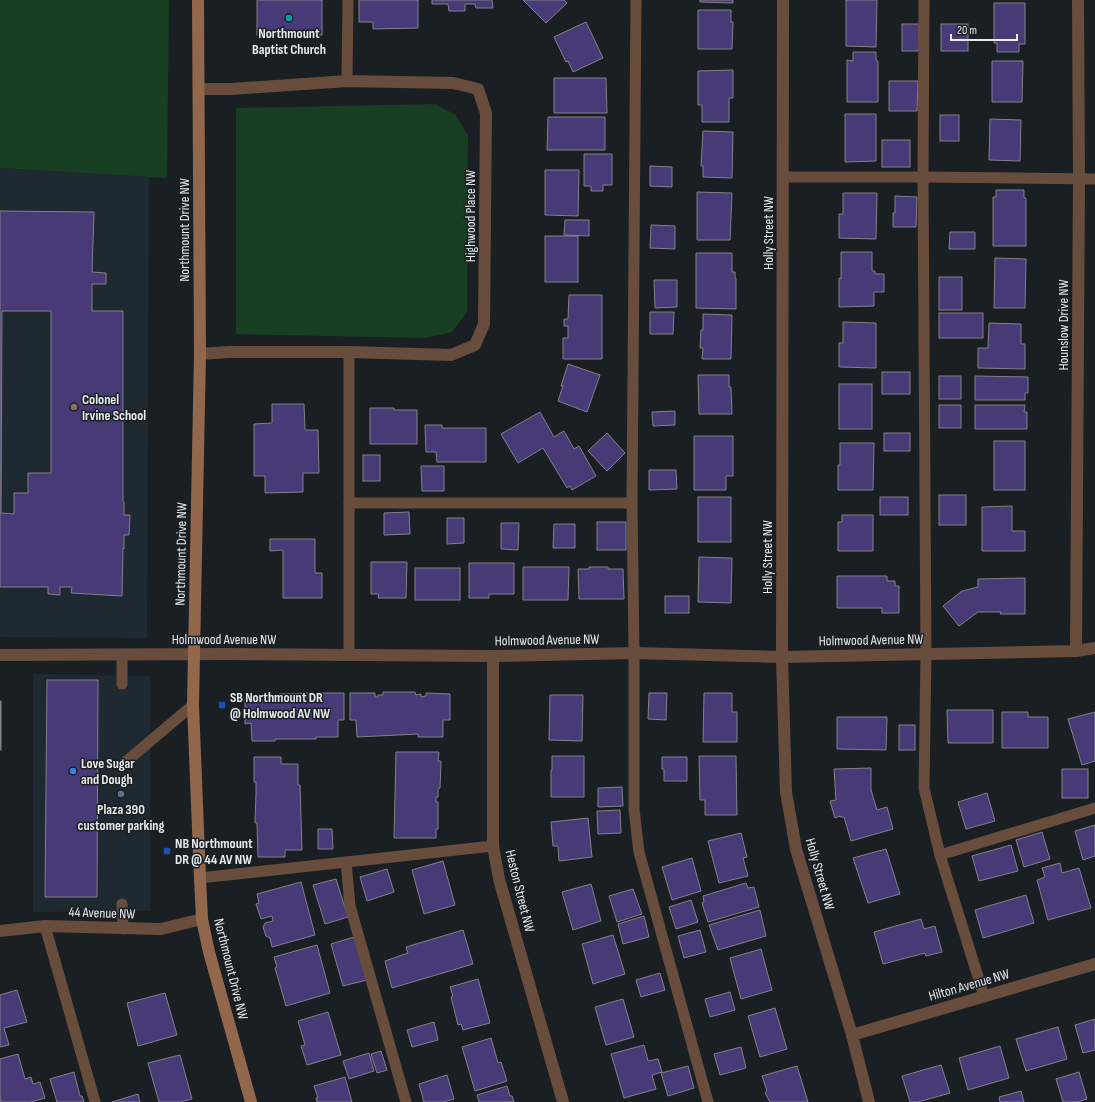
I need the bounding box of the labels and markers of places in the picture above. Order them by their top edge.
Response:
marker: Northmount Baptist Church [284,13,294,23]
place label: Northmount Baptist Church [252,25,326,58]
place label: Colonel Irvine School [82,391,146,424]
marker: Colonel Irvine School [69,402,79,412]
place label: SB Northmount DR @ Holmwood AV NW [230,689,330,722]
marker: SB Northmount DR @ Holmwood AV NW [217,700,227,710]
place label: Love Sugar and Dough [81,755,135,788]
marker: Love Sugar and Dough [68,766,78,776]
marker: Plaza 390 customer parking [116,789,126,799]
place label: Plaza 390 customer parking [78,801,164,834]
place label: NB Northmount DR @ 44 AV NW [175,835,253,868]
marker: NB Northmount DR @ 44 AV NW [162,846,172,856]

